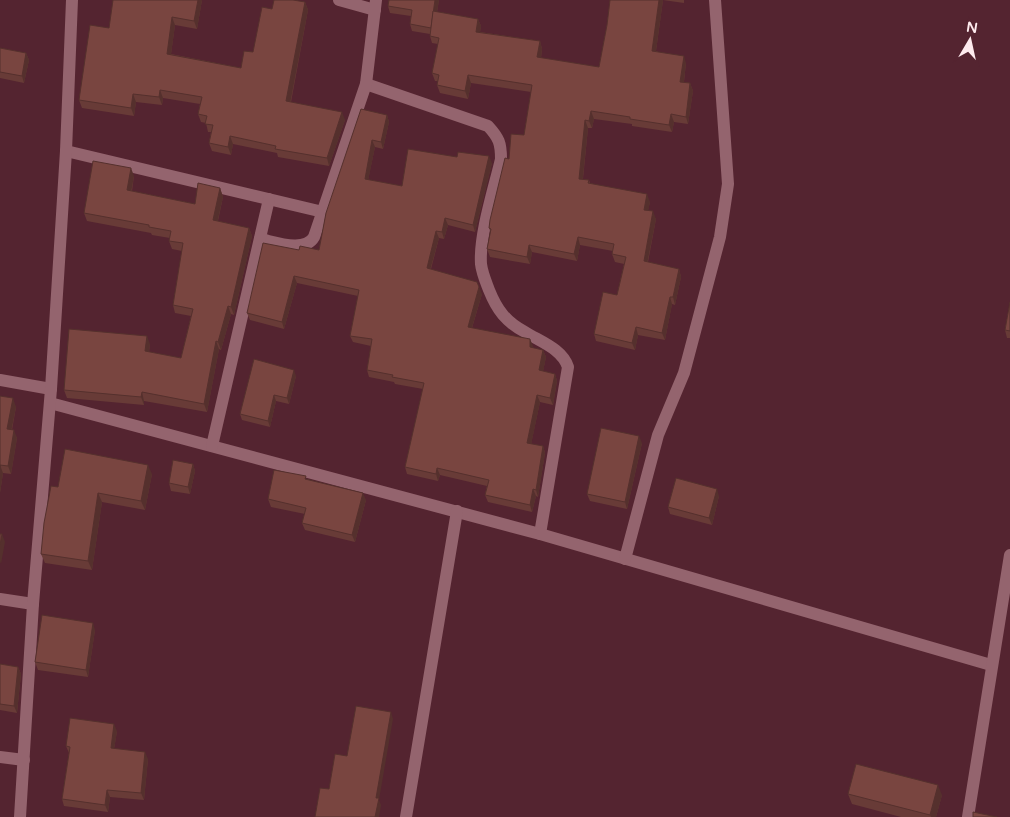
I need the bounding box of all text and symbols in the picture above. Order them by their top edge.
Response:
north arrow [945,15,995,65]
text: N [965,18,979,37]

